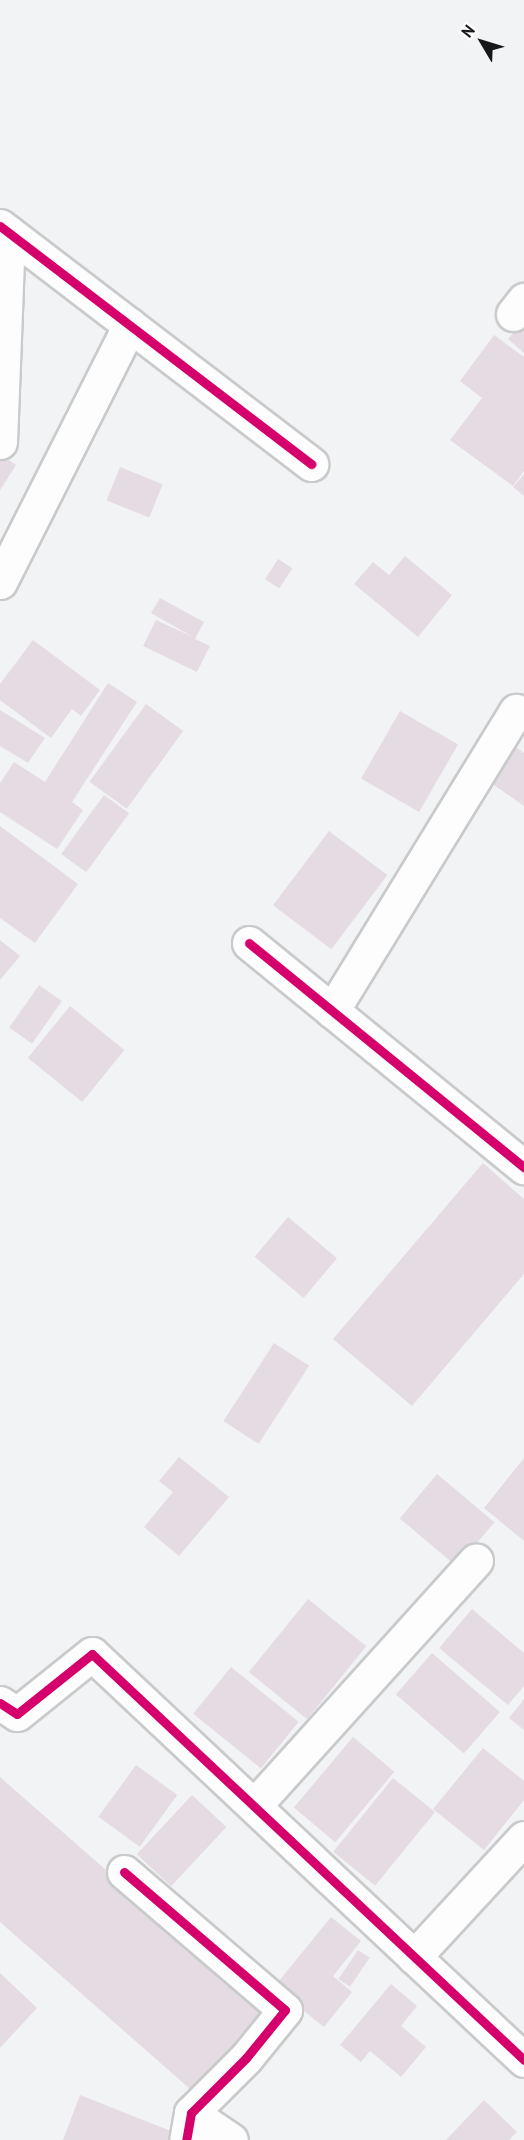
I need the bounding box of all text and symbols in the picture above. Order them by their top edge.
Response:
north arrow [452,12,512,72]
text: N [457,21,479,41]

